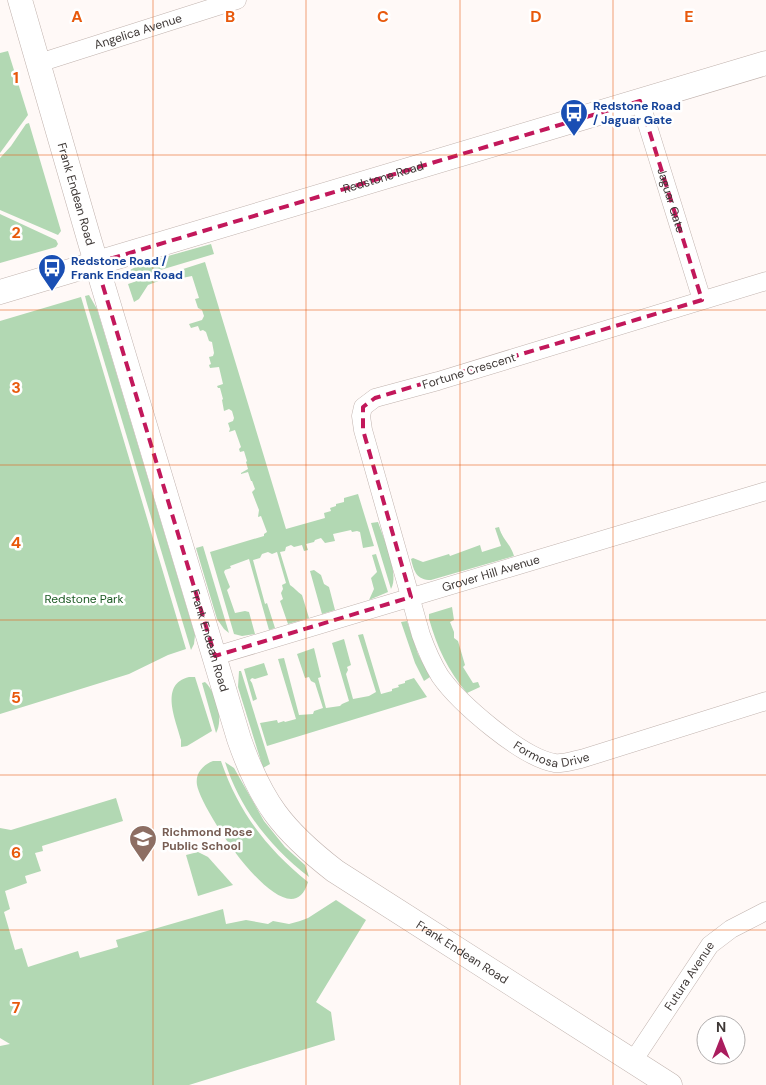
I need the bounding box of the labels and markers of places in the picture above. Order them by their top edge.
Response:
bus stop icon: Redstone Road / Jaguar Gate [559,98,589,137]
place label: Redstone Road / Jaguar Gate [593,98,681,128]
bus stop icon: Redstone Road / Frank Endean Road [37,253,67,292]
place label: Redstone Road / Frank Endean Road [71,253,183,283]
school or university icon: Richmond Rose Public School [128,824,158,863]
place label: Richmond Rose Public School [162,824,252,854]

